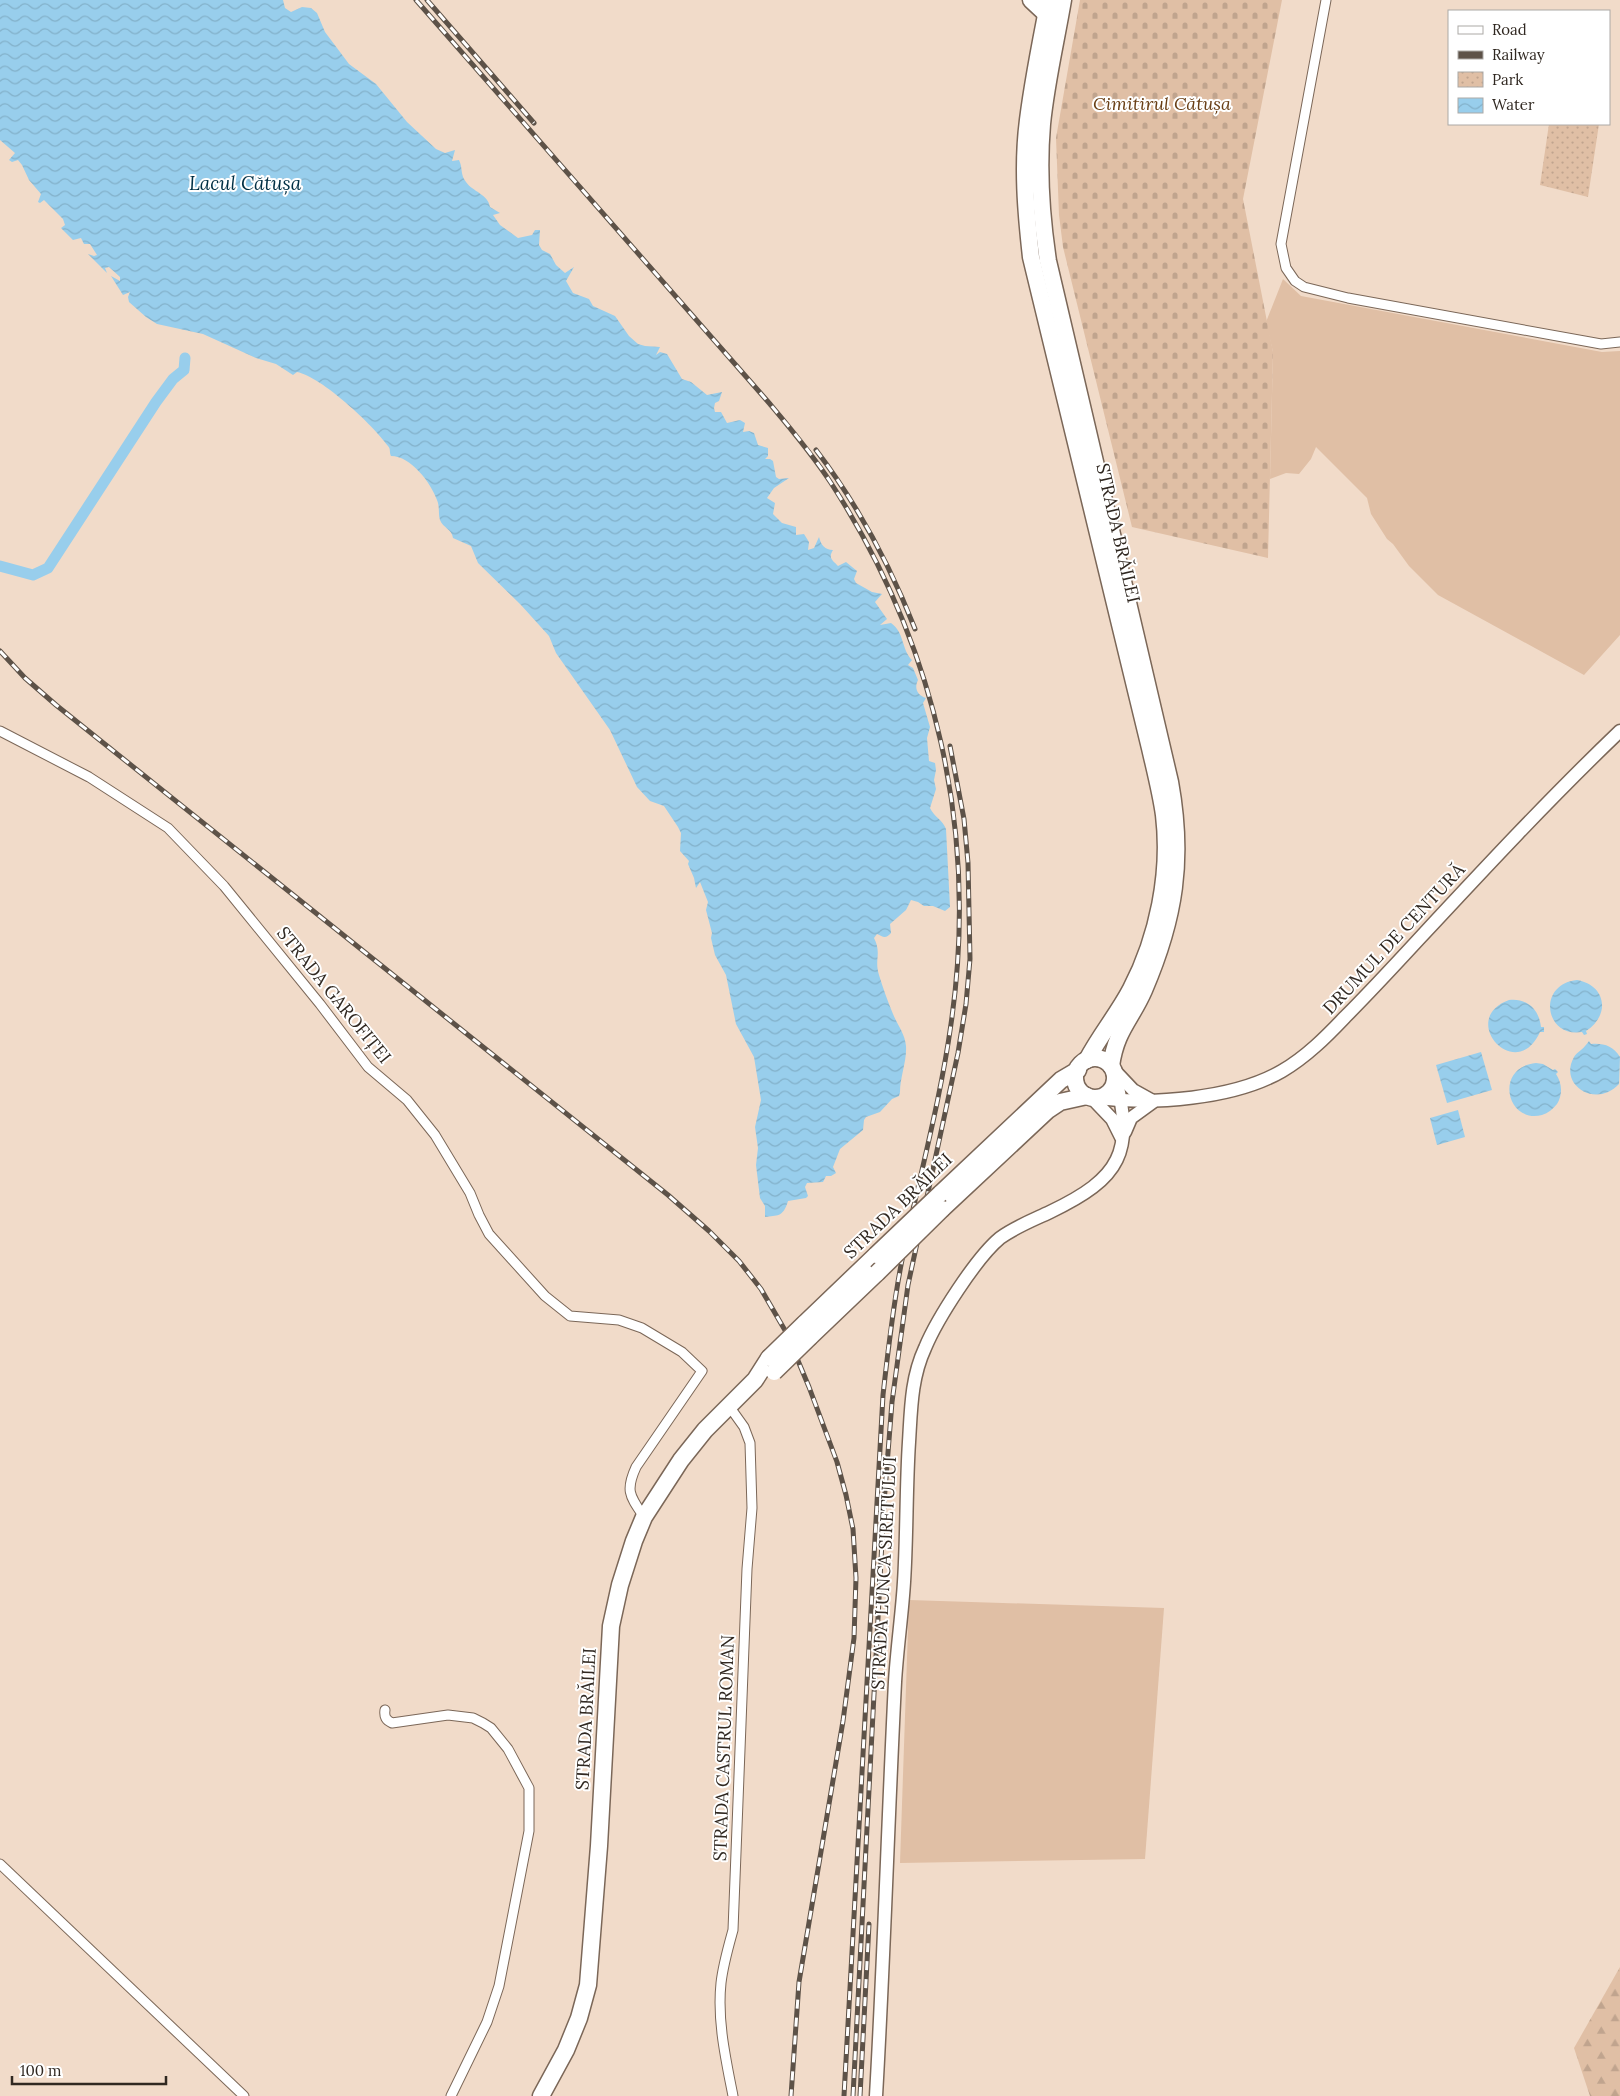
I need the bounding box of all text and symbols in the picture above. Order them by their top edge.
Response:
legend [1448,10,1610,125]
text: Road [1492,20,1527,39]
text: Railway [1492,45,1545,64]
text: Park [1492,70,1523,89]
park label: Cimitirul Cătușa [1093,92,1231,115]
text: Water [1492,95,1535,114]
water label: Lacul Cătușa [189,171,302,195]
street label: STRADA BRĂILEI [1091,461,1146,605]
street label: DRUMUL DE CENTURĂ [1318,858,1470,1019]
street label: STRADA GAROFIȚEI [272,922,397,1068]
street label: STRADA BRĂILEI [838,1148,957,1263]
street label: STRADA LUNCA SIRETULUI [866,1456,901,1690]
street label: STRADA CASTRUL ROMAN [708,1634,739,1862]
street label: STRADA BRĂILEI [570,1647,601,1791]
scale bar [12,2054,166,2086]
text: 100 m [20,2061,61,2080]

